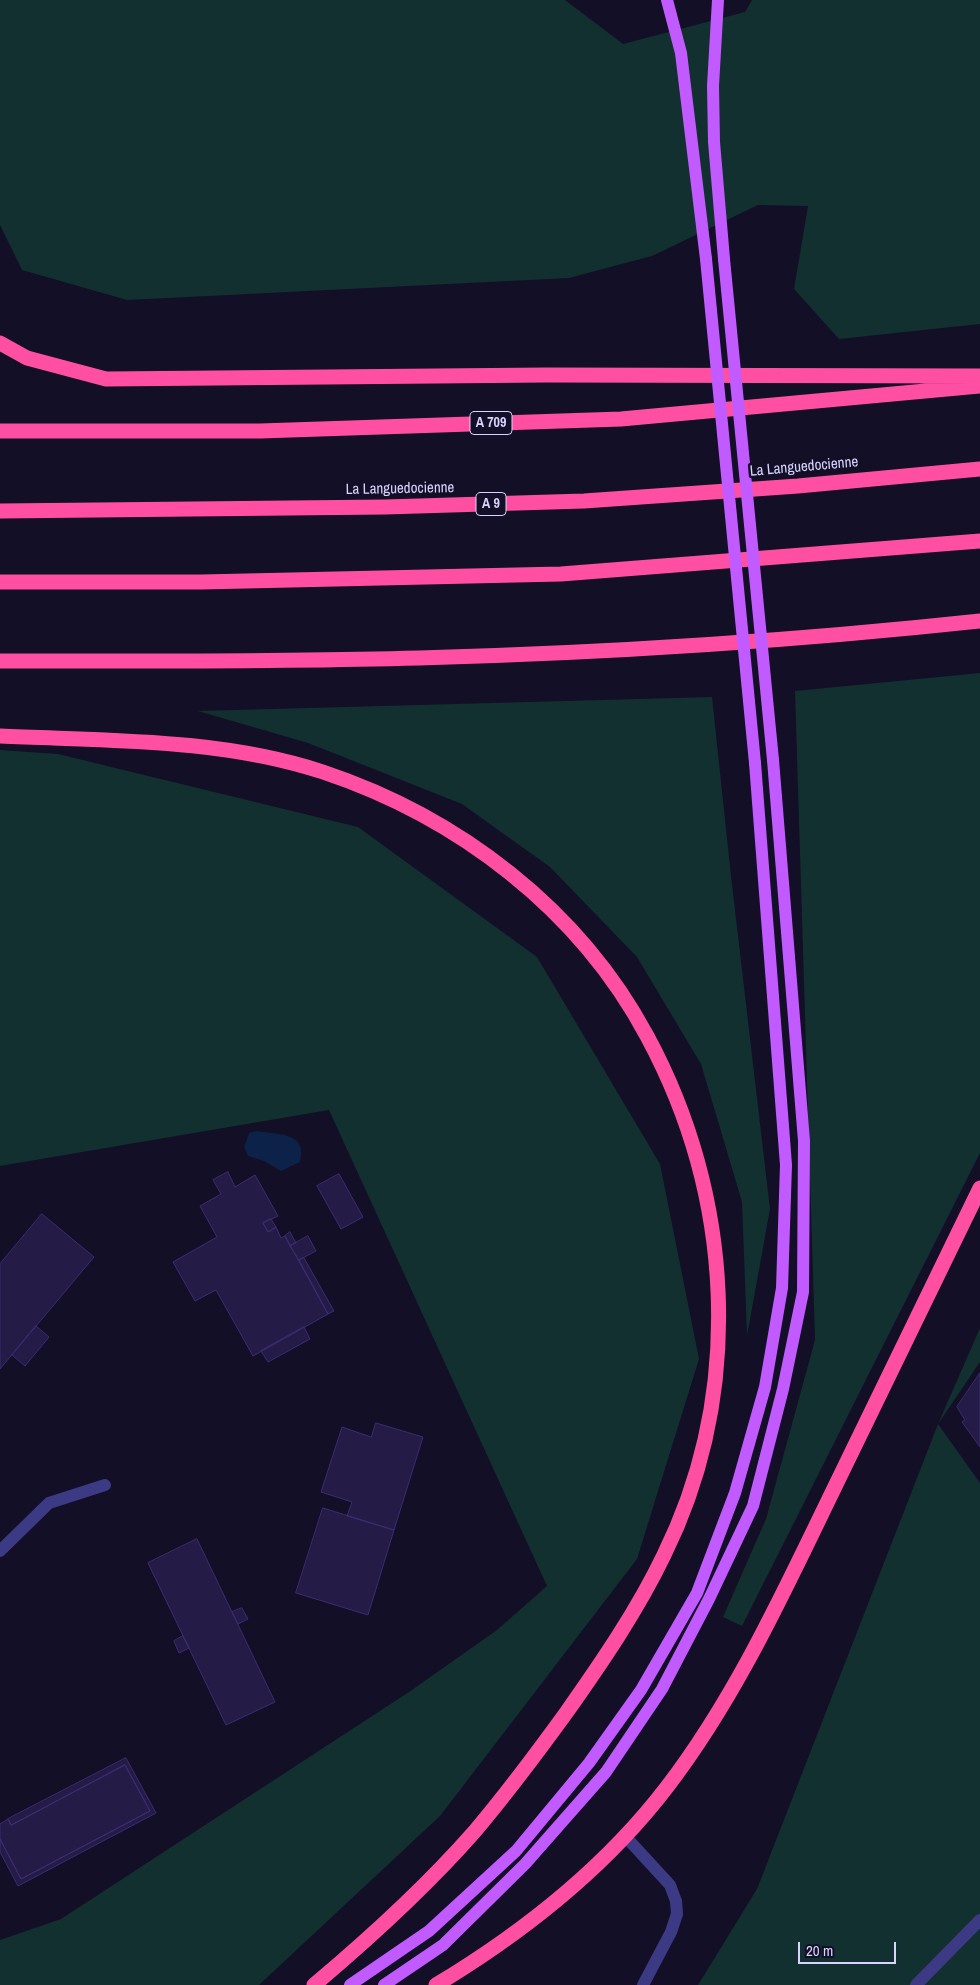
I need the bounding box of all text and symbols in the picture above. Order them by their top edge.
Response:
road number: A 709 [470,412,512,434]
street label: La Languedocienne [749,453,859,481]
street label: La Languedocienne [345,479,455,499]
road number: A 9 [476,492,506,516]
scale bar [800,1932,898,1964]
text: 20 m [806,1940,833,1961]

